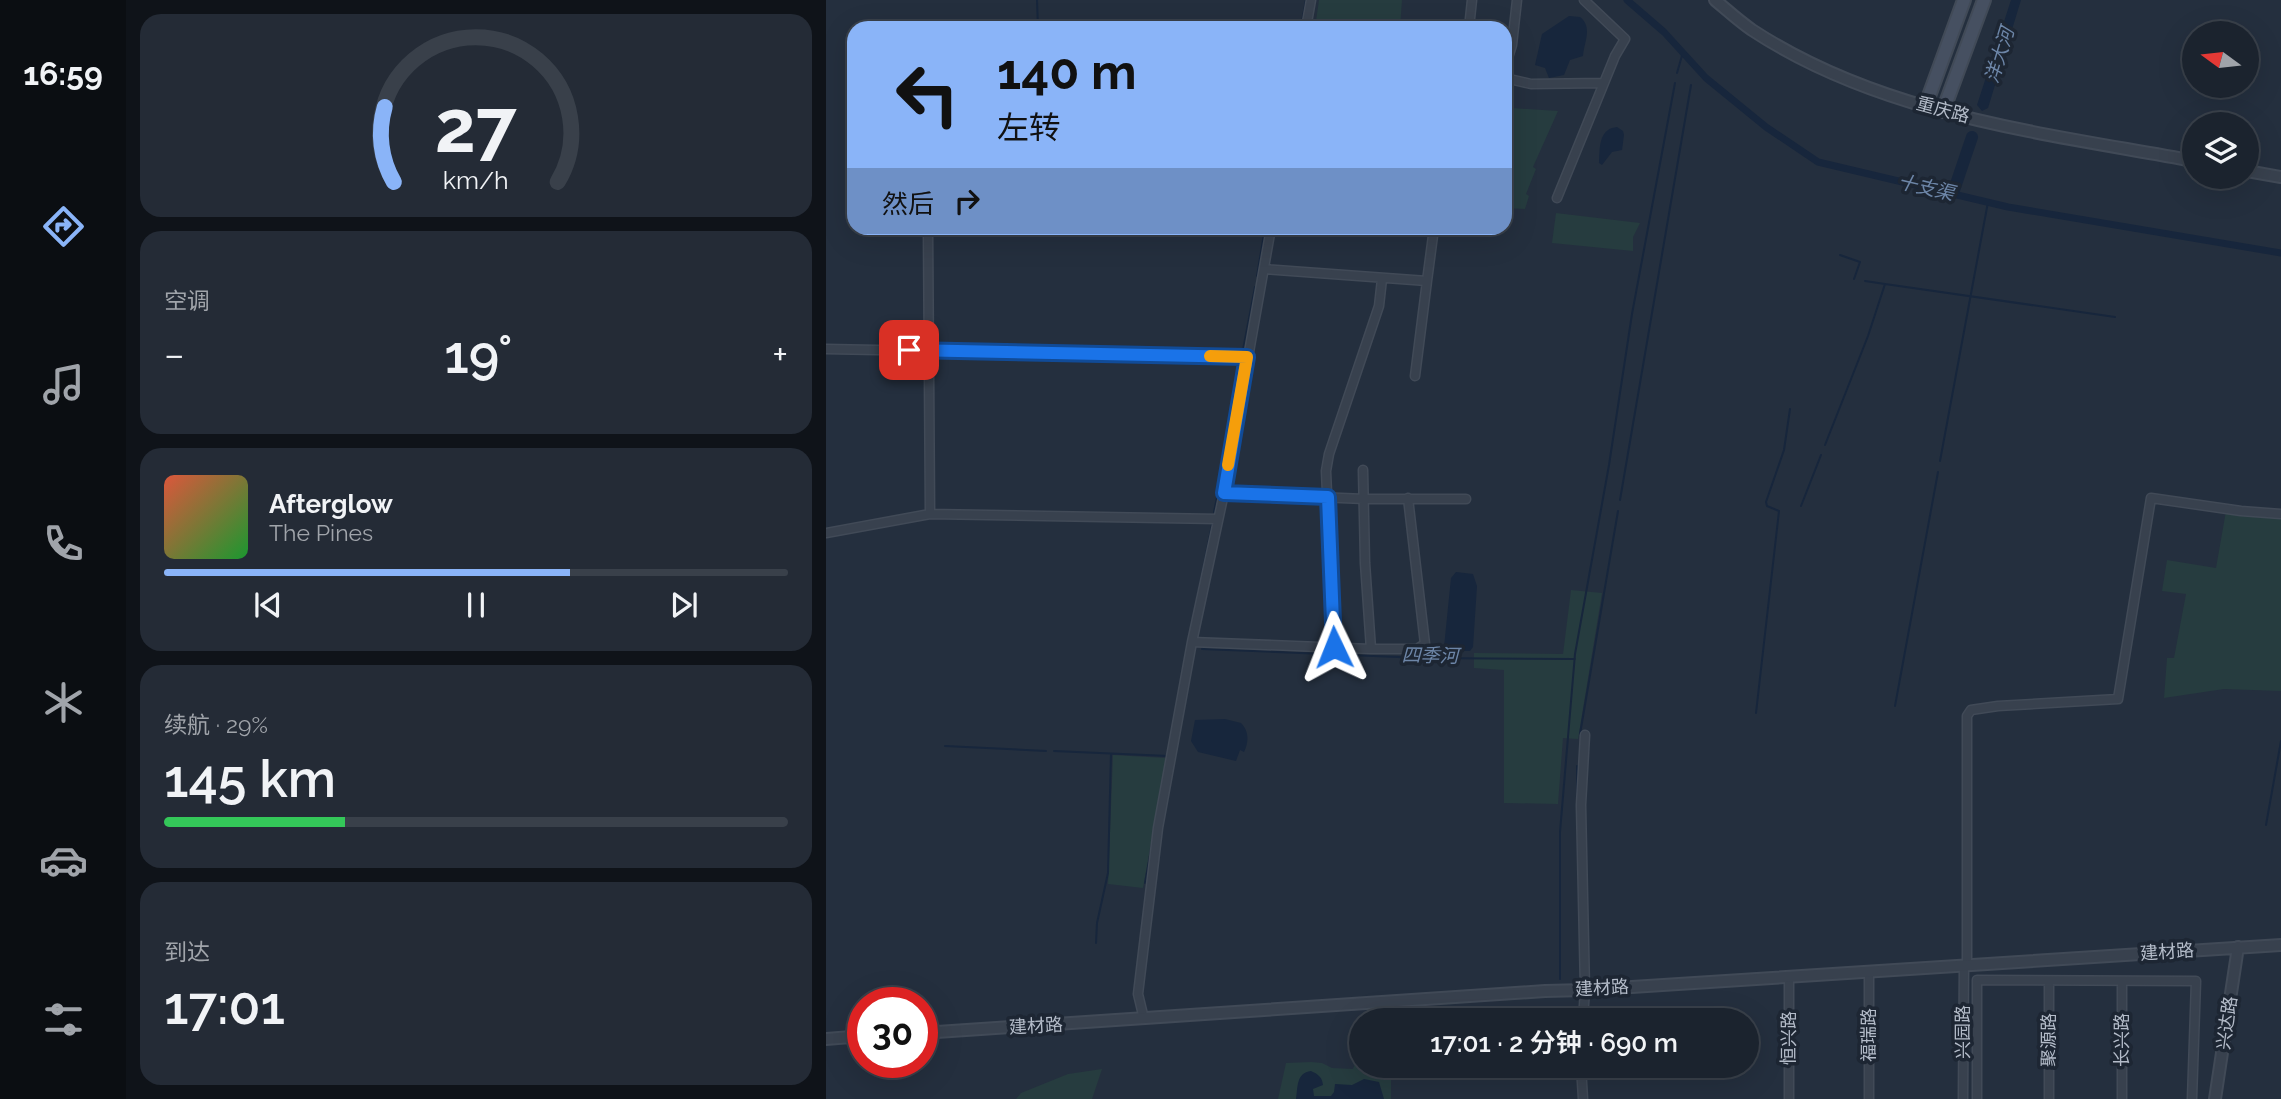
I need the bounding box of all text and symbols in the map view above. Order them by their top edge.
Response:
water label: 洋大河 [1980,21,2019,85]
north arrow [2182,21,2259,98]
map controls [2182,21,2259,189]
text: 140 m [997,43,1137,100]
icon: left [882,49,973,140]
text: 16:59 [23,55,103,92]
text: 27 [435,84,517,169]
street label: 重庆路 [1914,92,1972,127]
text: 左转 [997,109,1061,146]
button: layers [2182,112,2259,189]
text: km/h [443,164,509,194]
water label: 十支渠 [1896,170,1959,205]
icon: right [948,182,986,220]
text: 然后 [882,189,934,219]
icon: directions [39,202,88,251]
text: 空调 [164,287,210,314]
pin [879,320,939,380]
text: 19° [444,324,512,385]
icon: arrive [890,331,928,369]
text: − [164,332,184,377]
text: + [772,332,788,377]
icon: music [39,360,88,409]
text: Afterglow [269,489,393,519]
icon: phone [39,519,88,568]
text: The Pines [269,519,373,546]
icon: previous [249,586,287,624]
icon: pause [457,586,495,624]
icon: next [665,586,703,624]
position arrow [1297,610,1371,684]
water label: 四季河 [1401,644,1463,667]
icon: climate [39,678,88,727]
text: 续航 · 29% [164,711,268,738]
text: 145 km [164,748,336,809]
icon: car [39,836,88,885]
text: 到达 [164,938,210,965]
street label: 建材路 [2139,939,2195,964]
text: 17:01 [164,975,285,1036]
street label: 建材路 [1574,976,1629,999]
speed limit sign: 30 [847,987,938,1078]
icon: filters [39,995,88,1044]
street label: 兴达路 [2212,995,2241,1051]
street label: 兴园路 [1952,1005,1973,1059]
street label: 福瑞路 [1858,1008,1879,1062]
street label: 恒兴路 [1778,1011,1799,1065]
street label: 聚源路 [2038,1013,2059,1067]
street label: 长兴路 [2111,1013,2132,1067]
street label: 建材路 [1008,1014,1063,1037]
text: 17:01 · 2 分钟 · 690 m [1430,1028,1678,1058]

